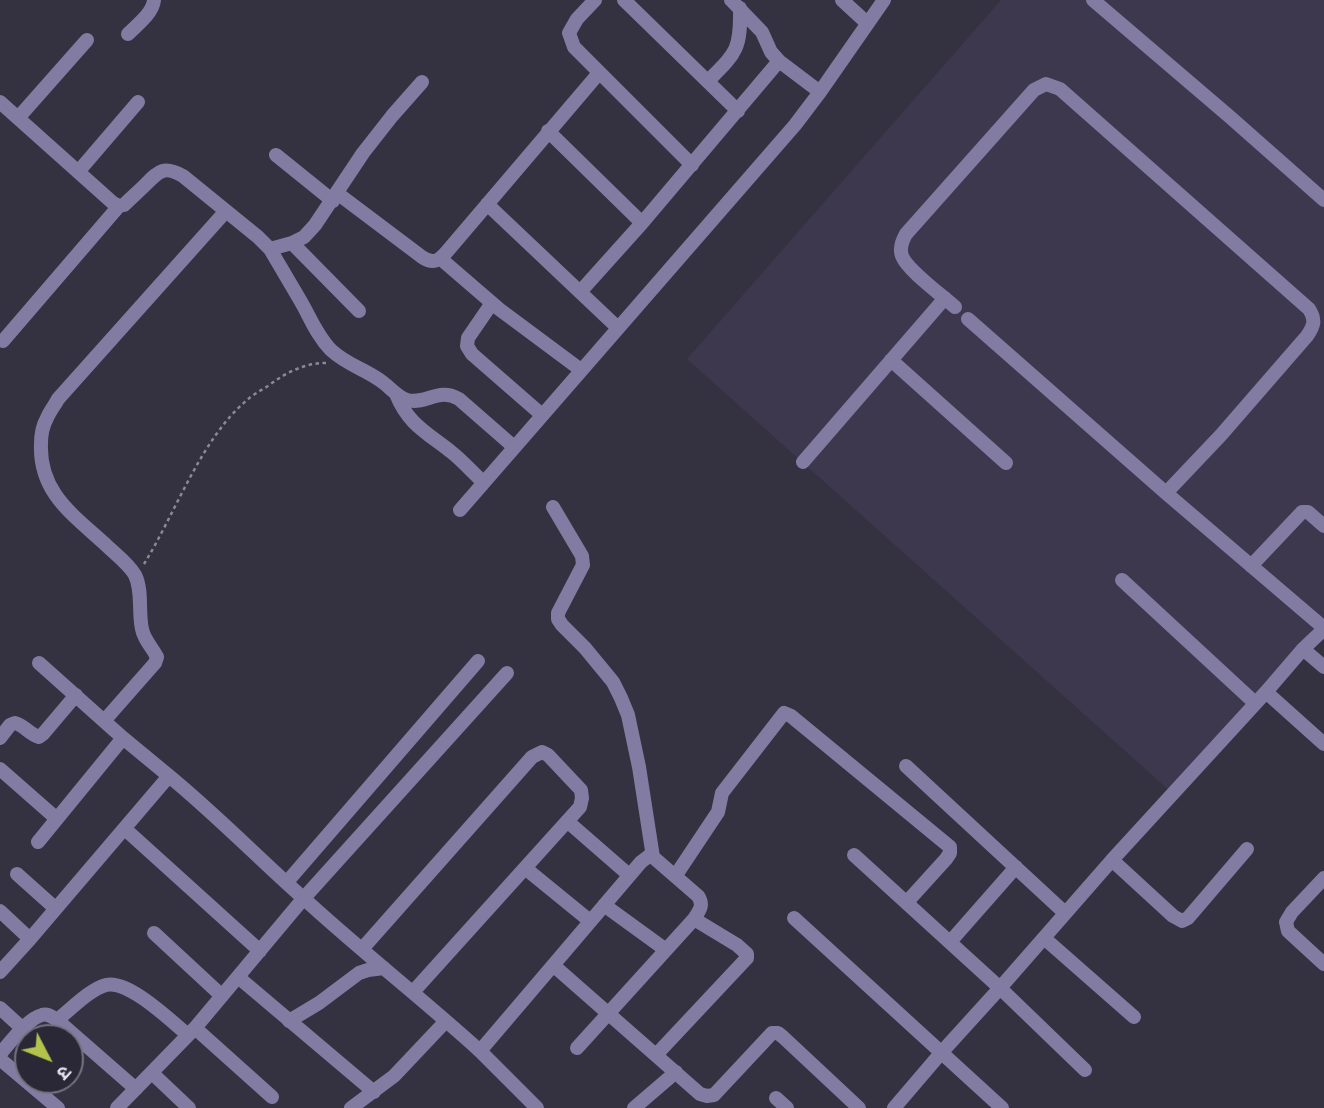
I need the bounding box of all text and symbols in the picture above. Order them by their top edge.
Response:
north arrow [14,1024,84,1094]
text: उ [51,1060,76,1084]

